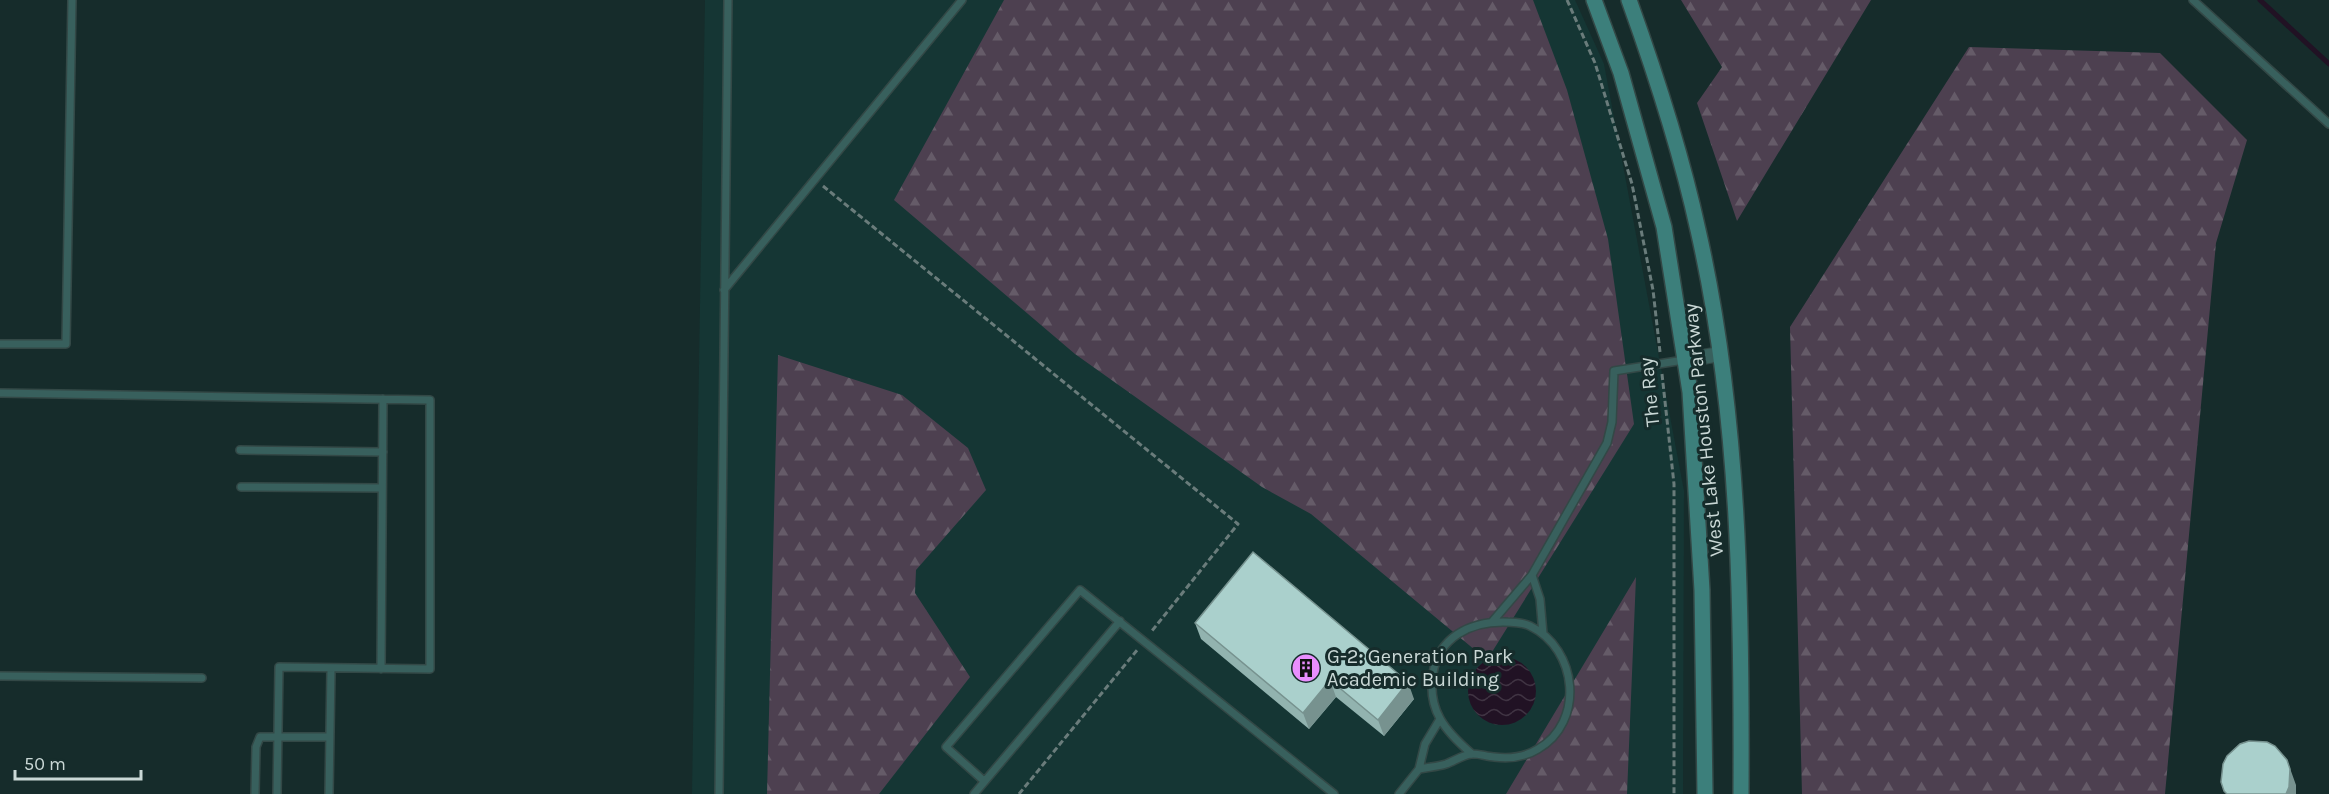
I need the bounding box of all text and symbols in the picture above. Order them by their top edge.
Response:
street label: West Lake Houston Parkway [1679,302,1728,558]
street label: The Ray [1634,356,1665,428]
place label: G-2: Generation Park Academic Building [1327,645,1513,691]
building icon: G-2: Generation Park Academic Building [1290,652,1322,684]
scale bar [15,743,141,781]
text: 50 m [24,753,66,775]

